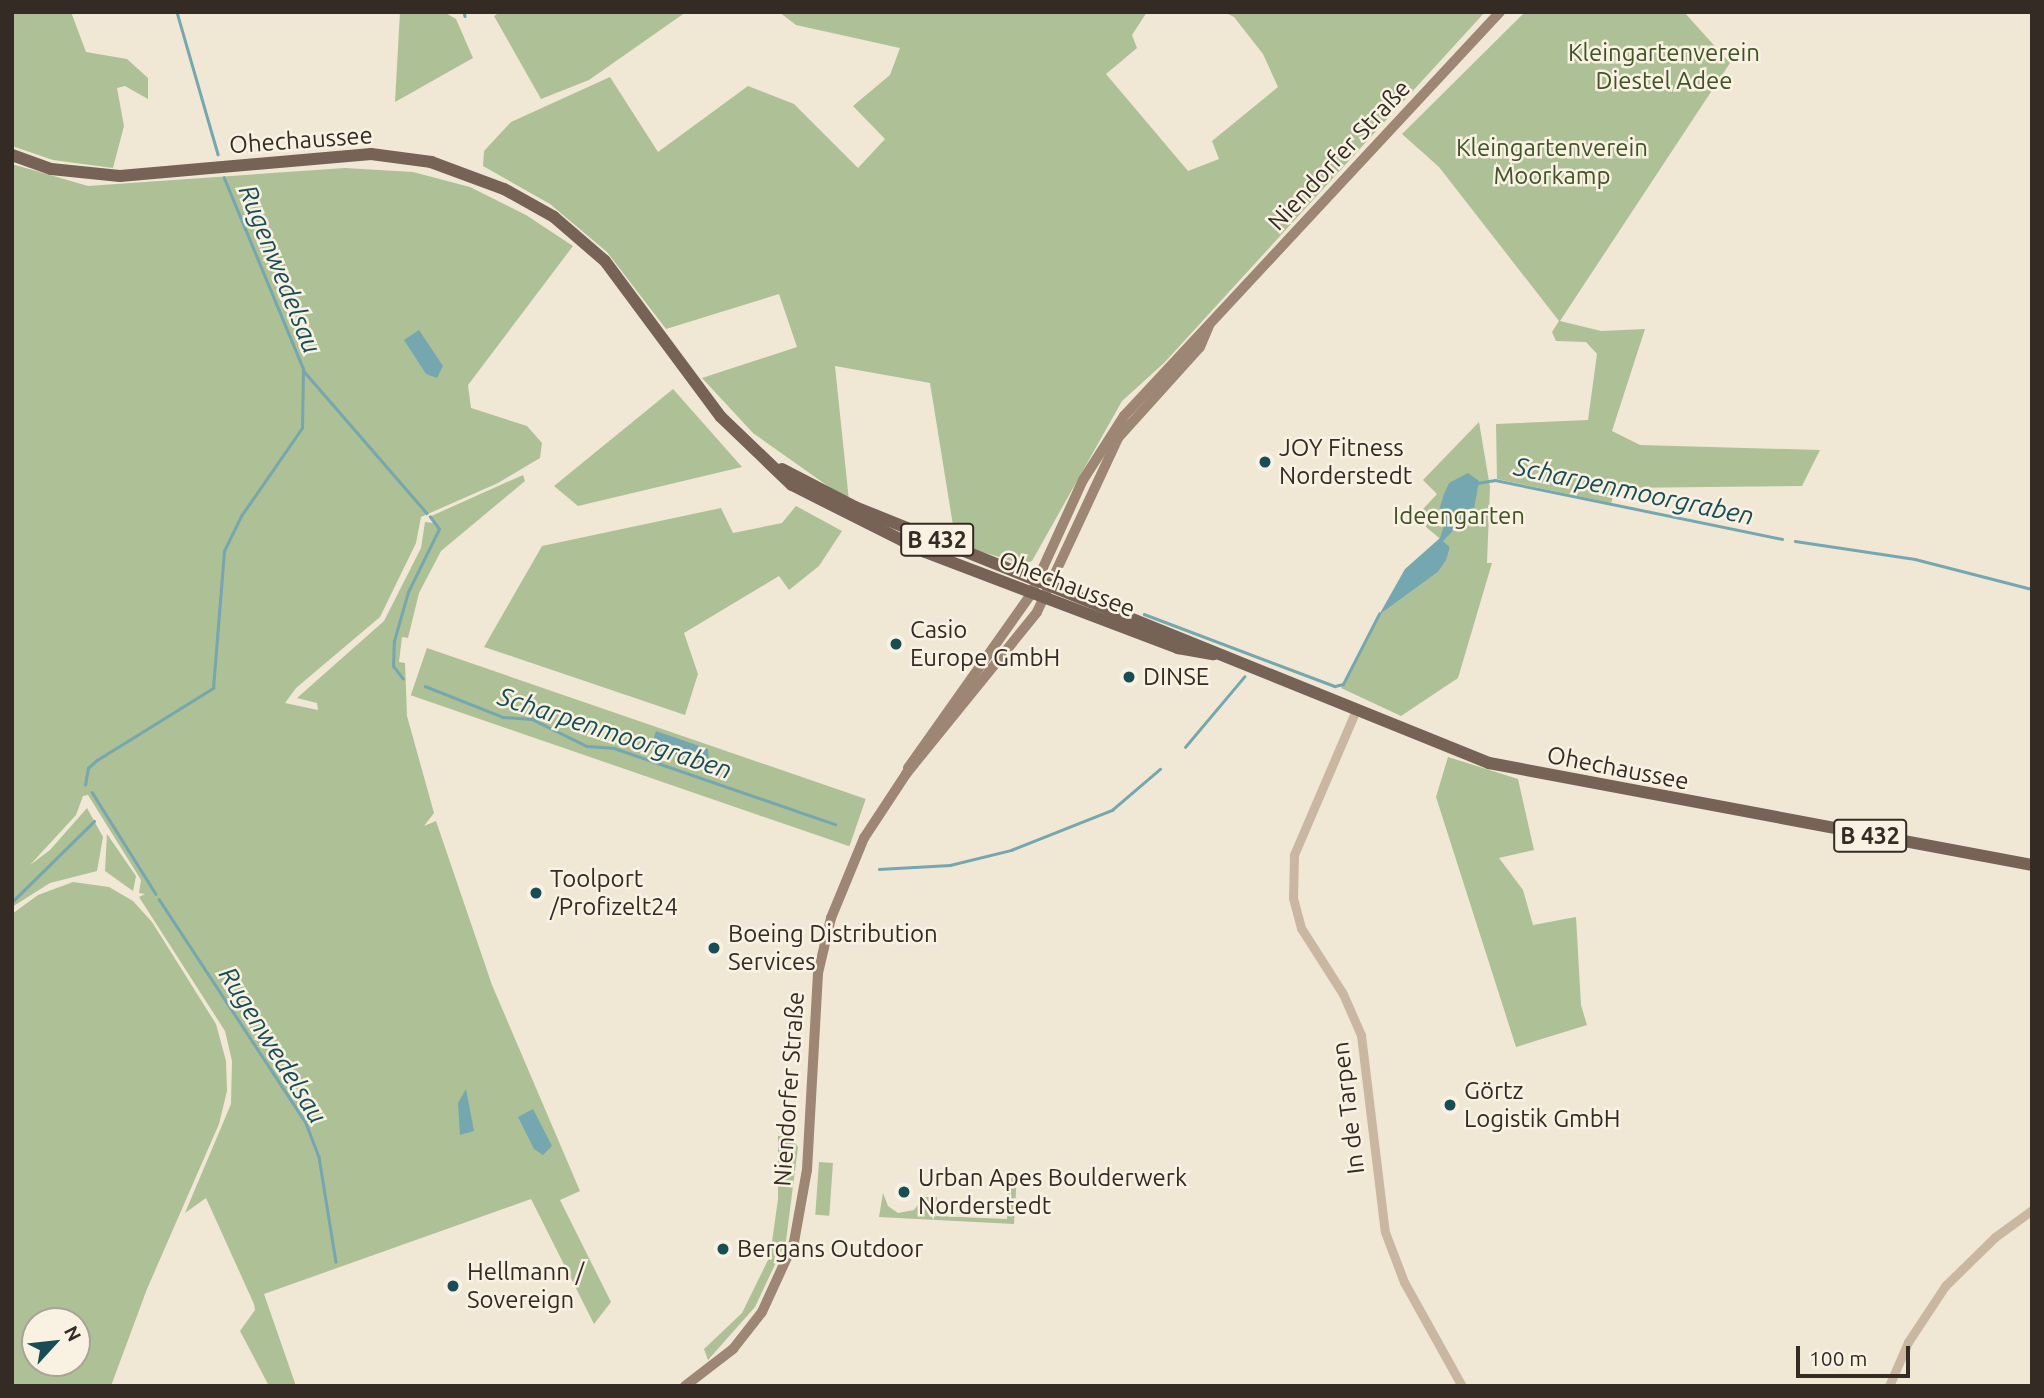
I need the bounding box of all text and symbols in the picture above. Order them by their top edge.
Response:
park label: Kleingartenverein Diestel Adee [1568,39,1760,95]
street label: Niendorfer Straße [1262,74,1416,236]
street label: Ohechaussee [228,121,374,159]
park label: Kleingartenverein Moorkamp [1456,134,1648,190]
water label: Rugenwedelsau [232,180,328,358]
place label: JOY Fitness Norderstedt [1279,434,1412,490]
water label: Scharpenmoorgraben [1511,450,1757,532]
marker: JOY Fitness Norderstedt [1257,454,1273,470]
park label: Ideengarten [1393,502,1525,530]
road number: B 432 [898,520,976,560]
street label: Ohechaussee [995,545,1139,623]
place label: Casio Europe GmbH [910,616,1060,672]
marker: Casio Europe GmbH [888,636,904,652]
place label: DINSE [1143,663,1209,691]
marker: DINSE [1121,669,1137,685]
water label: Scharpenmoorgraben [494,680,736,786]
street label: Ohechaussee [1545,740,1691,796]
road number: B 432 [1832,816,1909,856]
place label: Toolport /Profizelt24 [550,865,678,921]
marker: Toolport /Profizelt24 [528,885,544,901]
place label: Boeing Distribution Services [728,920,938,976]
marker: Boeing Distribution Services [706,940,722,956]
water label: Rugenwedelsau [212,961,334,1129]
street label: Niendorfer Straße [768,991,810,1187]
street label: In de Tarpen [1326,1040,1370,1176]
place label: Görtz Logistik GmbH [1464,1077,1621,1133]
marker: Görtz Logistik GmbH [1442,1097,1458,1113]
place label: Urban Apes Boulderwerk Norderstedt [918,1164,1187,1220]
marker: Urban Apes Boulderwerk Norderstedt [896,1184,912,1200]
place label: Bergans Outdoor [737,1235,923,1263]
marker: Bergans Outdoor [715,1241,731,1257]
place label: Hellmann / Sovereign [467,1258,584,1314]
marker: Hellmann / Sovereign [445,1278,461,1294]
north arrow [21,1307,91,1377]
text: N [60,1322,86,1345]
scale bar [1799,1332,1913,1376]
text: 100 m [1809,1346,1867,1370]

